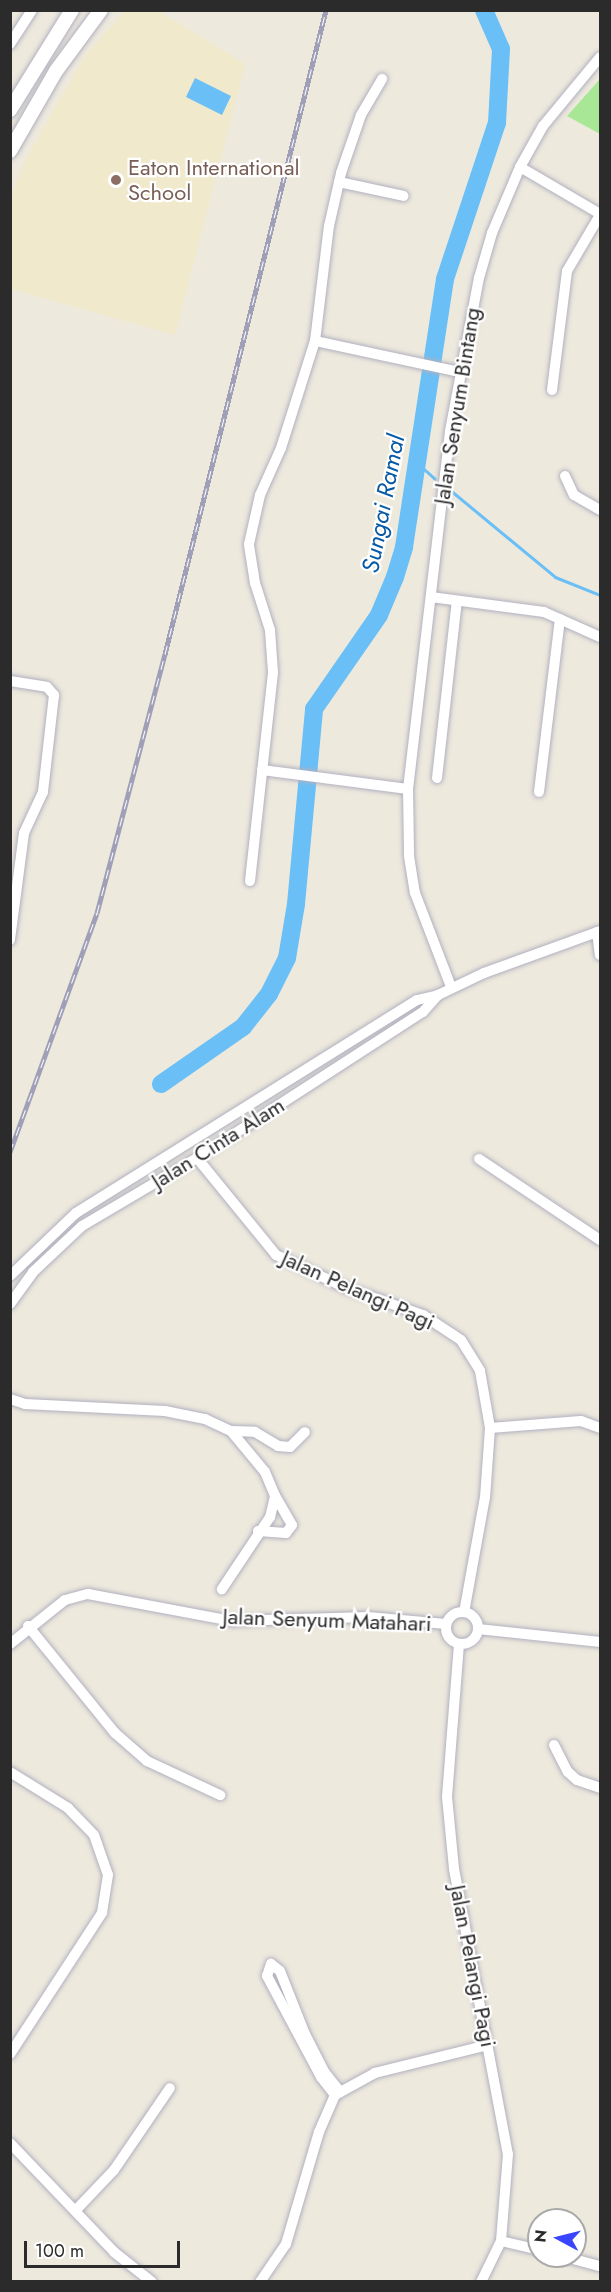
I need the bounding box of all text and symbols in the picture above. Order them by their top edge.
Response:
place label: Eaton International School [128,154,300,206]
marker: Eaton International School [109,173,123,187]
street label: Jalan Senyum Bintang [428,306,486,506]
water label: Sungai Ramal [355,432,411,576]
street label: Jalan Cinta Alam [147,1092,289,1194]
street label: Jalan Pelangi Pagi [277,1244,439,1336]
street label: Jalan Senyum Matahari [222,1603,432,1637]
street label: Jalan Pelangi Pagi [444,1883,502,2049]
north arrow [527,2208,587,2268]
text: N [528,2228,553,2244]
scale bar [27,2229,183,2267]
text: 100 m [35,2238,84,2264]

